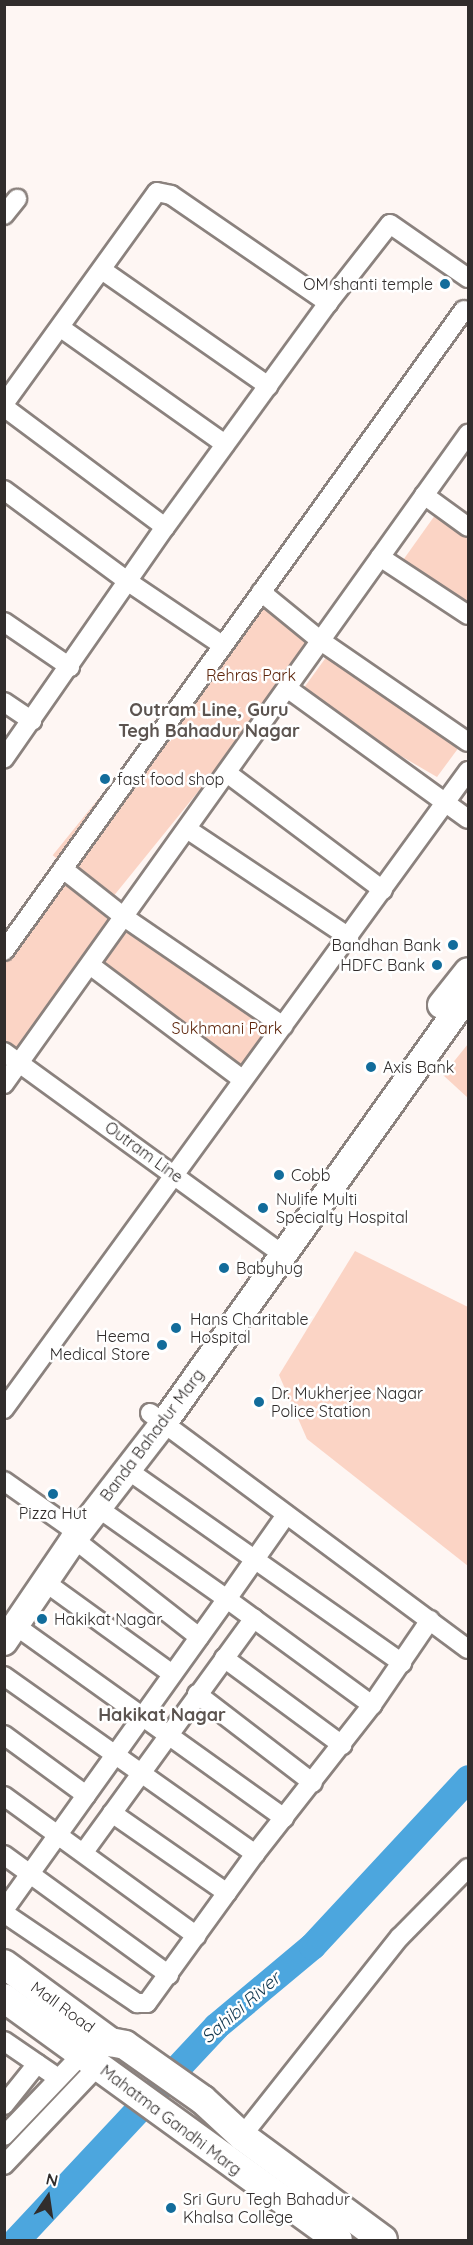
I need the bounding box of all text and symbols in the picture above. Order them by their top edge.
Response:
place label: OM shanti temple [303,274,433,294]
marker: OM shanti temple [438,277,452,291]
park label: Rehras Park [206,665,296,685]
district label: Outram Line, Guru Tegh Bahadur Nagar [118,700,300,742]
place label: fast food shop [117,769,224,789]
marker: fast food shop [98,772,112,786]
place label: Bandhan Bank [332,935,441,955]
marker: Bandhan Bank [446,938,460,952]
place label: HDFC Bank [340,955,425,975]
marker: HDFC Bank [430,958,444,972]
park label: Sukhmani Park [172,1018,282,1038]
place label: Axis Bank [383,1057,454,1077]
marker: Axis Bank [364,1060,378,1074]
street label: Outram Line [101,1117,187,1187]
place label: Cobb [291,1165,331,1185]
marker: Cobb [272,1168,286,1182]
place label: Nulife Multi Specialty Hospital [276,1189,408,1227]
marker: Nulife Multi Specialty Hospital [254,1199,272,1217]
place label: Babyhug [236,1258,303,1278]
marker: Babyhug [217,1261,231,1275]
place label: Hans Charitable Hospital [190,1309,309,1347]
marker: Hans Charitable Hospital [167,1319,185,1337]
place label: Heema Medical Store [50,1326,150,1364]
marker: Heema Medical Store [155,1338,169,1352]
street label: Banda Bahadur Marg [96,1365,208,1505]
place label: Dr. Mukherjee Nagar Police Station [271,1383,423,1421]
marker: Dr. Mukherjee Nagar Police Station [252,1395,266,1409]
marker: Pizza Hut [46,1487,60,1501]
place label: Pizza Hut [19,1503,87,1523]
place label: Hakikat Nagar [54,1609,162,1629]
marker: Hakikat Nagar [35,1612,49,1626]
district label: Hakikat Nagar [98,1704,226,1726]
water label: Sahibi River [197,1968,285,2048]
street label: Mall Road [27,1977,99,2037]
street label: Mahatma Gandhi Marg [97,2061,245,2179]
north arrow [18,2167,78,2227]
text: N [44,2168,60,2191]
place label: Sri Guru Tegh Bahadur Khalsa College [183,2189,350,2227]
marker: Sri Guru Tegh Bahadur Khalsa College [164,2201,178,2215]

